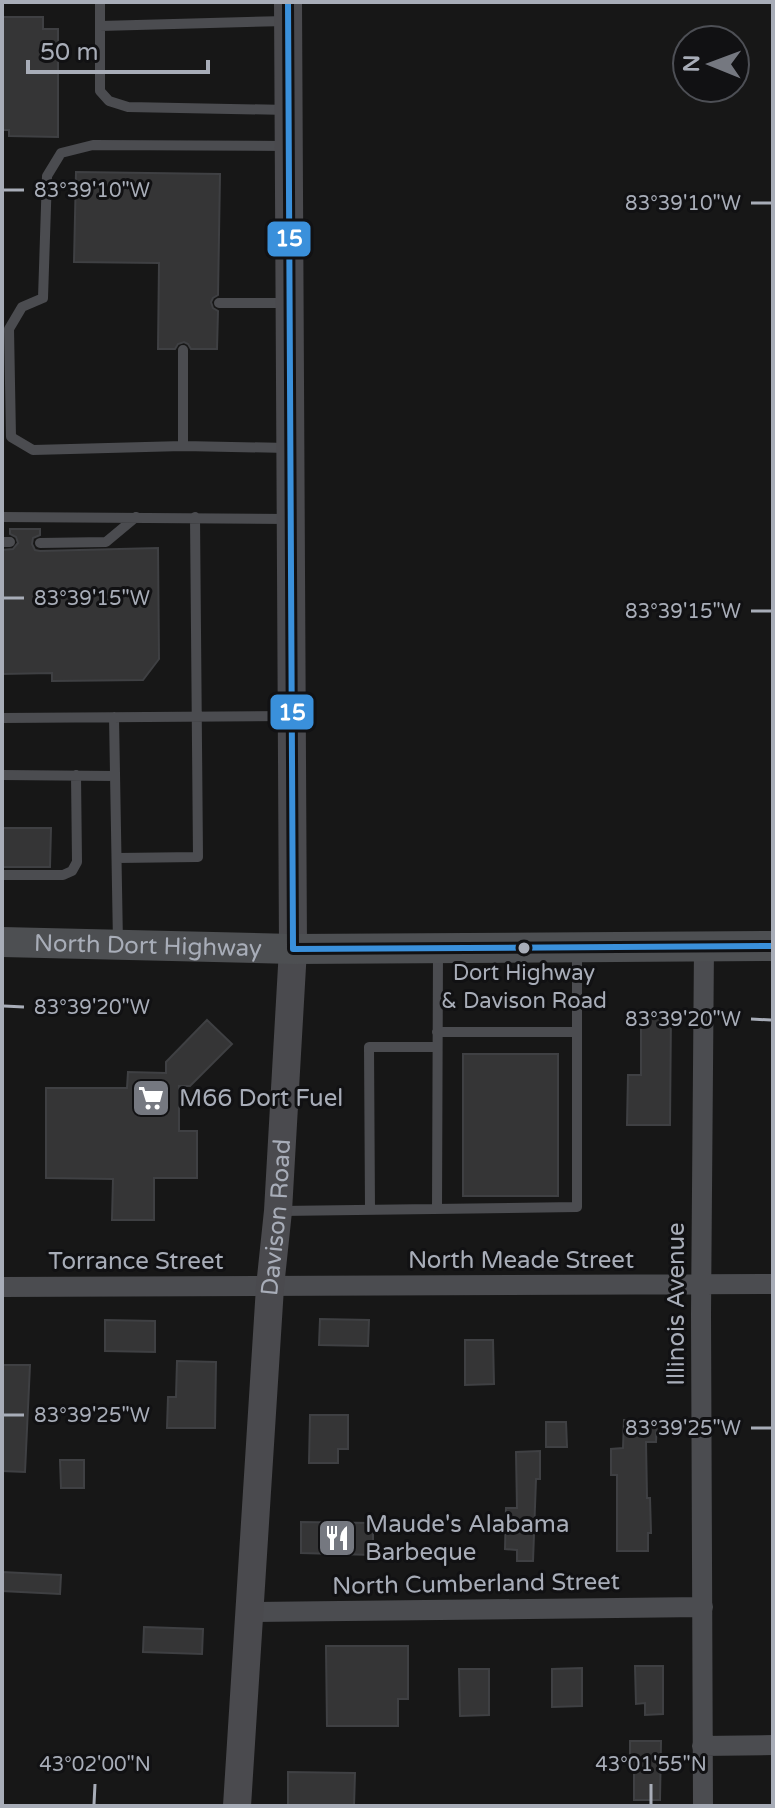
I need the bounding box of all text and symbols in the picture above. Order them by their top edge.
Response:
scale bar [28,24,208,74]
north arrow [671,24,751,104]
text: 50 m [40,38,98,67]
text: N [679,55,705,73]
text: 83°39'10"W [34,179,150,203]
text: 83°39'10"W [625,192,741,216]
line badge: 15 [266,220,312,258]
text: 15 [275,226,303,252]
text: 83°39'15"W [34,587,150,611]
text: 83°39'15"W [625,600,741,624]
line badge: 15 [269,693,315,731]
text: 15 [278,700,306,726]
street label: North Dort Highway [34,928,262,963]
marker: Dort Highway & Davison Road [516,940,532,956]
place label: Dort Highway & Davison Road [441,960,607,1014]
text: 83°39'20"W [34,996,150,1020]
text: 83°39'20"W [625,1008,741,1032]
supermarket icon: M66 Dort Fuel [130,1077,172,1119]
place label: M66 Dort Fuel [179,1084,343,1113]
street label: Davison Road [255,1138,297,1297]
street label: Illinois Avenue [662,1222,691,1386]
street label: North Meade Street [408,1246,634,1275]
street label: Torrance Street [48,1247,224,1276]
text: 83°39'25"W [34,1404,150,1428]
text: 83°39'25"W [625,1417,741,1441]
place label: Maude's Alabama Barbeque [365,1510,569,1567]
restaurant icon: Maude's Alabama Barbeque [316,1517,358,1559]
street label: North Cumberland Street [332,1567,620,1601]
text: 43°02'00"N [39,1753,151,1777]
text: 43°01'55"N [595,1753,707,1777]

